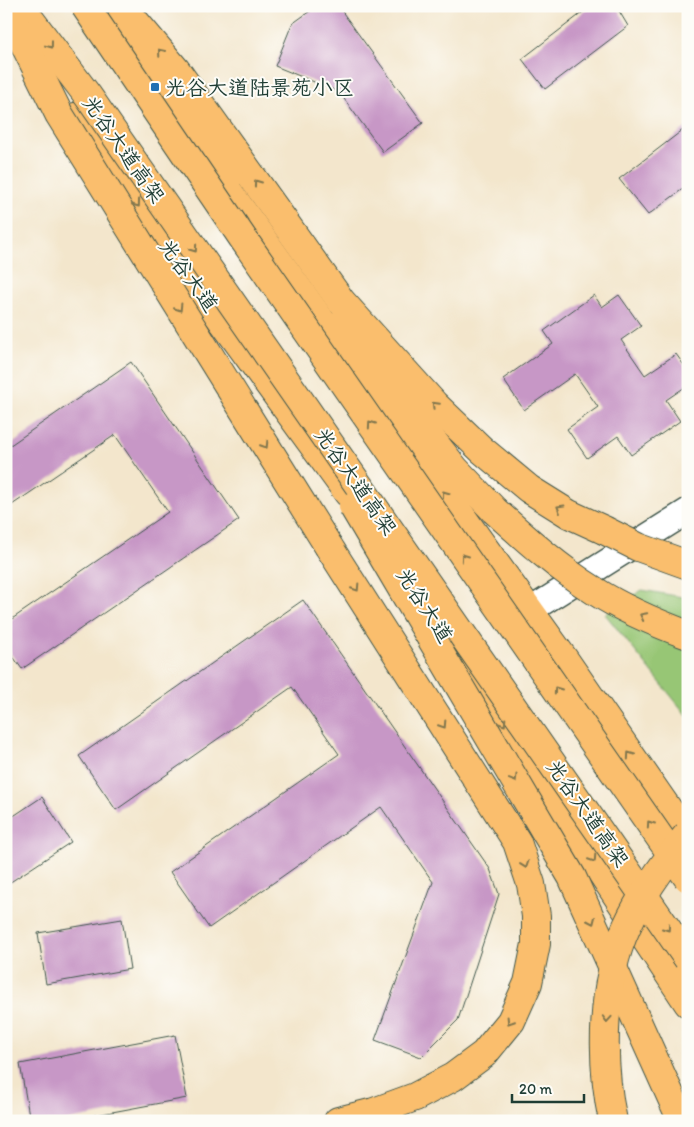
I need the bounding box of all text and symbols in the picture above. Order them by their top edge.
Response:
one-way arrow [44,39,52,48]
one-way arrow [158,49,167,58]
place label: 光谷大道陆景苑小区 [165,75,354,100]
marker: 光谷大道陆景苑小区 [149,81,161,93]
street label: 光谷大道高架 [78,90,170,208]
one-way arrow [254,179,263,189]
one-way arrow [132,198,140,207]
street label: 光谷大道 [154,234,224,316]
one-way arrow [188,243,197,253]
one-way arrow [173,302,182,311]
one-way arrow [432,402,441,411]
one-way arrow [368,420,377,429]
street label: 光谷大道高架 [310,422,402,540]
one-way arrow [259,440,269,449]
one-way arrow [442,490,451,500]
one-way arrow [557,505,566,515]
one-way arrow [461,553,470,563]
street label: 光谷大道 [392,563,458,647]
one-way arrow [349,583,359,592]
one-way arrow [639,612,648,622]
one-way arrow [554,687,563,696]
one-way arrow [497,717,506,727]
one-way arrow [437,720,446,729]
one-way arrow [627,751,636,761]
street label: 光谷大道高架 [542,754,634,872]
one-way arrow [508,774,518,783]
one-way arrow [647,820,656,830]
one-way arrow [586,853,596,862]
one-way arrow [519,860,529,869]
one-way arrow [586,916,597,925]
one-way arrow [661,923,670,932]
one-way arrow [506,1015,516,1024]
one-way arrow [601,1015,612,1023]
scale bar [512,1072,584,1104]
text: 20 m [519,1080,553,1098]

